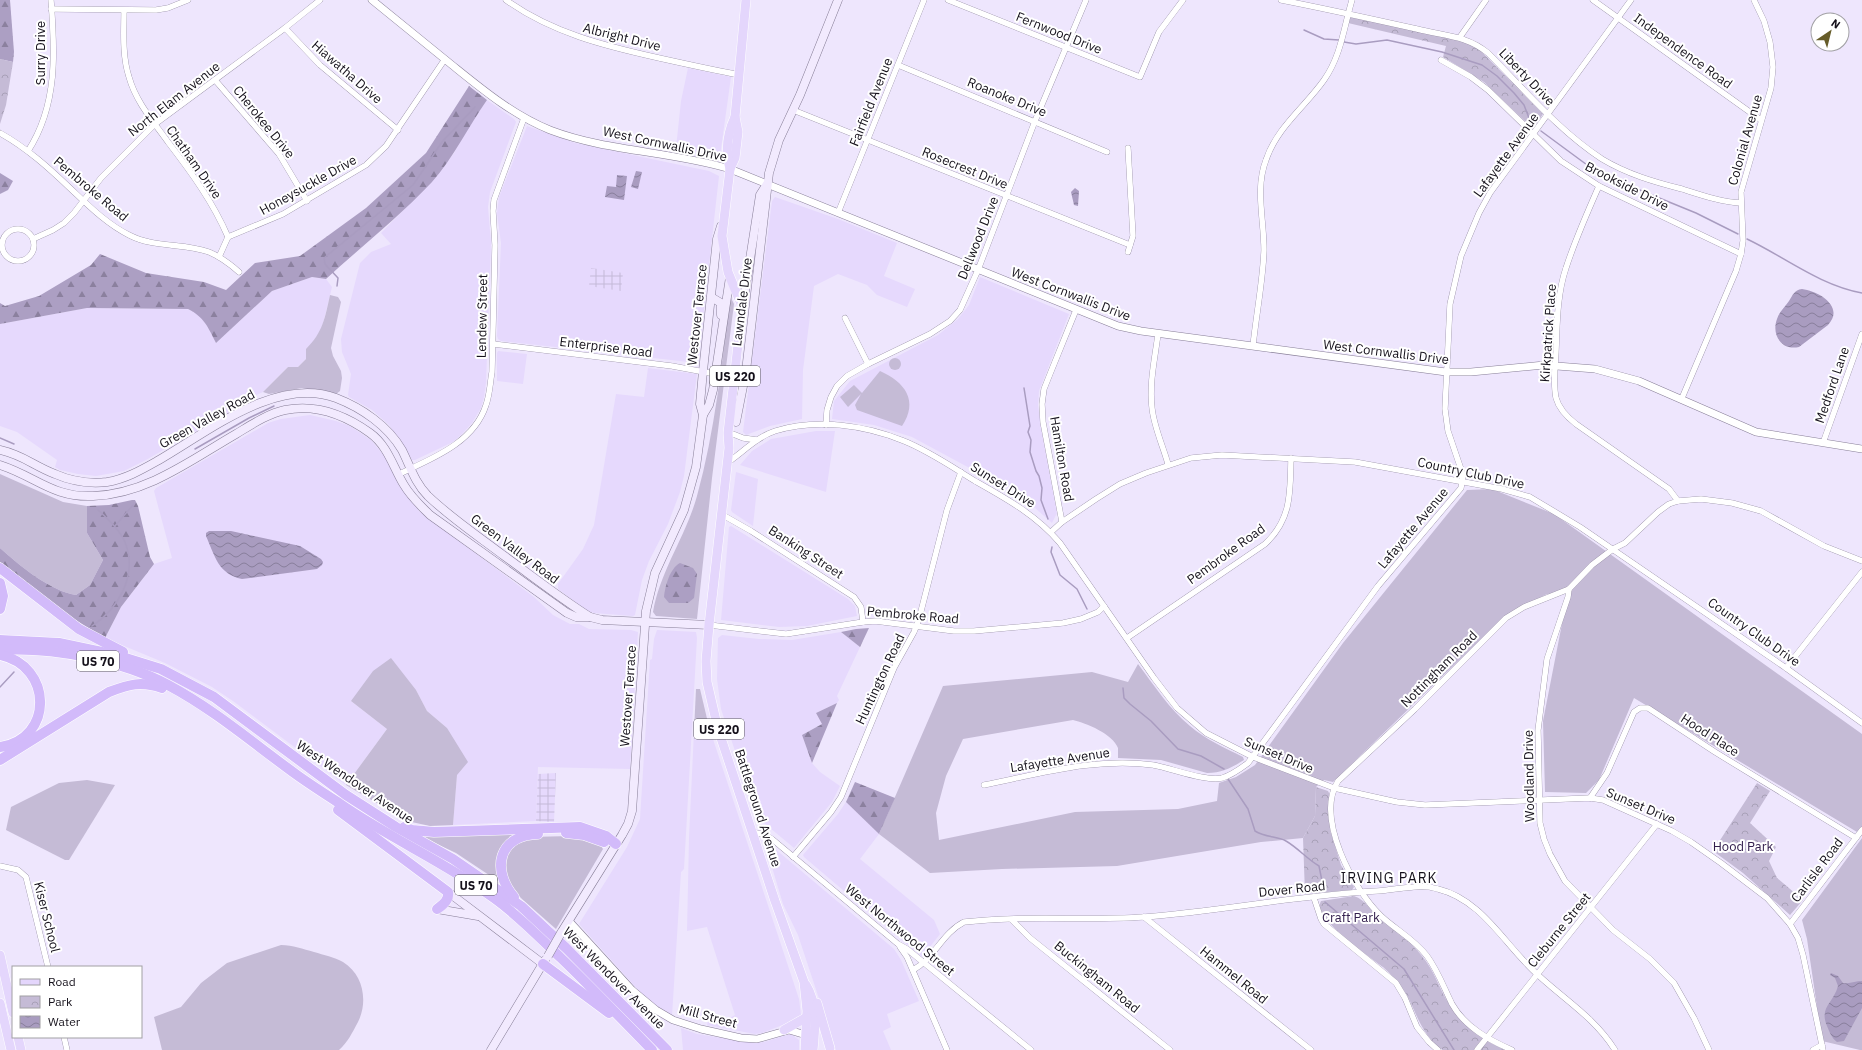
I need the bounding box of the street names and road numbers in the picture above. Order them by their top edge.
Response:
street label: Fernwood Drive [1013,8,1105,58]
street label: Independence Road [1630,9,1736,93]
street label: Albright Drive [581,19,663,55]
street label: Surry Drive [32,21,49,85]
street label: Hiawatha Drive [308,37,386,107]
street label: Liberty Drive [1495,45,1559,109]
street label: Fairfield Avenue [846,55,896,149]
street label: North Elam Avenue [125,58,223,140]
street label: Roanoke Drive [965,73,1049,121]
street label: Cherokee Drive [229,82,299,162]
street label: Colonial Avenue [1724,93,1766,187]
street label: Lafayette Avenue [1470,109,1542,201]
street label: Chatham Drive [162,122,226,202]
street label: West Cornwallis Drive [601,123,729,165]
street label: Rosecrest Drive [919,143,1011,193]
street label: Honeysuckle Drive [256,151,360,219]
street label: Pembroke Road [50,153,132,225]
street label: Brookside Drive [1582,158,1672,214]
street label: Dellwood Drive [954,194,1002,282]
street label: Lawndale Drive [728,257,756,347]
street label: West Cornwallis Drive [1009,263,1133,325]
street label: Westover Terrace [683,264,711,366]
street label: Lendew Street [473,274,491,358]
street label: Kirkpatrick Place [1536,283,1560,383]
street label: Enterprise Road [559,333,653,361]
street label: West Cornwallis Drive [1322,336,1450,368]
street label: Medford Lane [1811,344,1853,426]
road number: US 220 [710,366,760,386]
street label: Green Valley Road [156,386,258,452]
street label: Hamilton Road [1046,415,1078,503]
street label: Country Club Drive [1416,453,1526,493]
street label: Sunset Drive [967,458,1039,512]
street label: Lafayette Avenue [1374,484,1452,572]
street label: Green Valley Road [467,510,563,588]
street label: Pembroke Road [1184,520,1268,588]
street label: Banking Street [765,521,847,583]
street label: Country Club Drive [1705,594,1803,670]
street label: Pembroke Road [866,603,960,627]
street label: Nottingham Road [1397,627,1481,711]
street label: Huntington Road [852,631,908,727]
street label: Westover Terrace [616,645,640,747]
road number: US 70 [77,651,119,671]
street label: Hood Place [1678,710,1742,760]
road number: US 220 [694,719,744,739]
street label: Woodland Drive [1520,730,1538,822]
street label: Sunset Drive [1242,733,1316,777]
street label: West Wendover Avenue [293,736,417,828]
street label: Lafayette Avenue [1009,744,1111,776]
street label: Battleground Avenue [731,747,785,869]
street label: Sunset Drive [1604,784,1678,828]
street label: Carlisle Road [1787,834,1847,906]
road number: US 70 [455,875,497,895]
street label: Dover Road [1258,877,1326,901]
street label: Kiser School [30,880,64,955]
street label: West Northwood Street [842,880,958,980]
street label: Cleburne Street [1524,889,1594,971]
street label: West Wendover Avenue [559,923,669,1033]
street label: Buckingham Road [1051,937,1143,1017]
street label: Hammel Road [1197,942,1271,1008]
street label: Mill Street [677,1000,739,1032]

